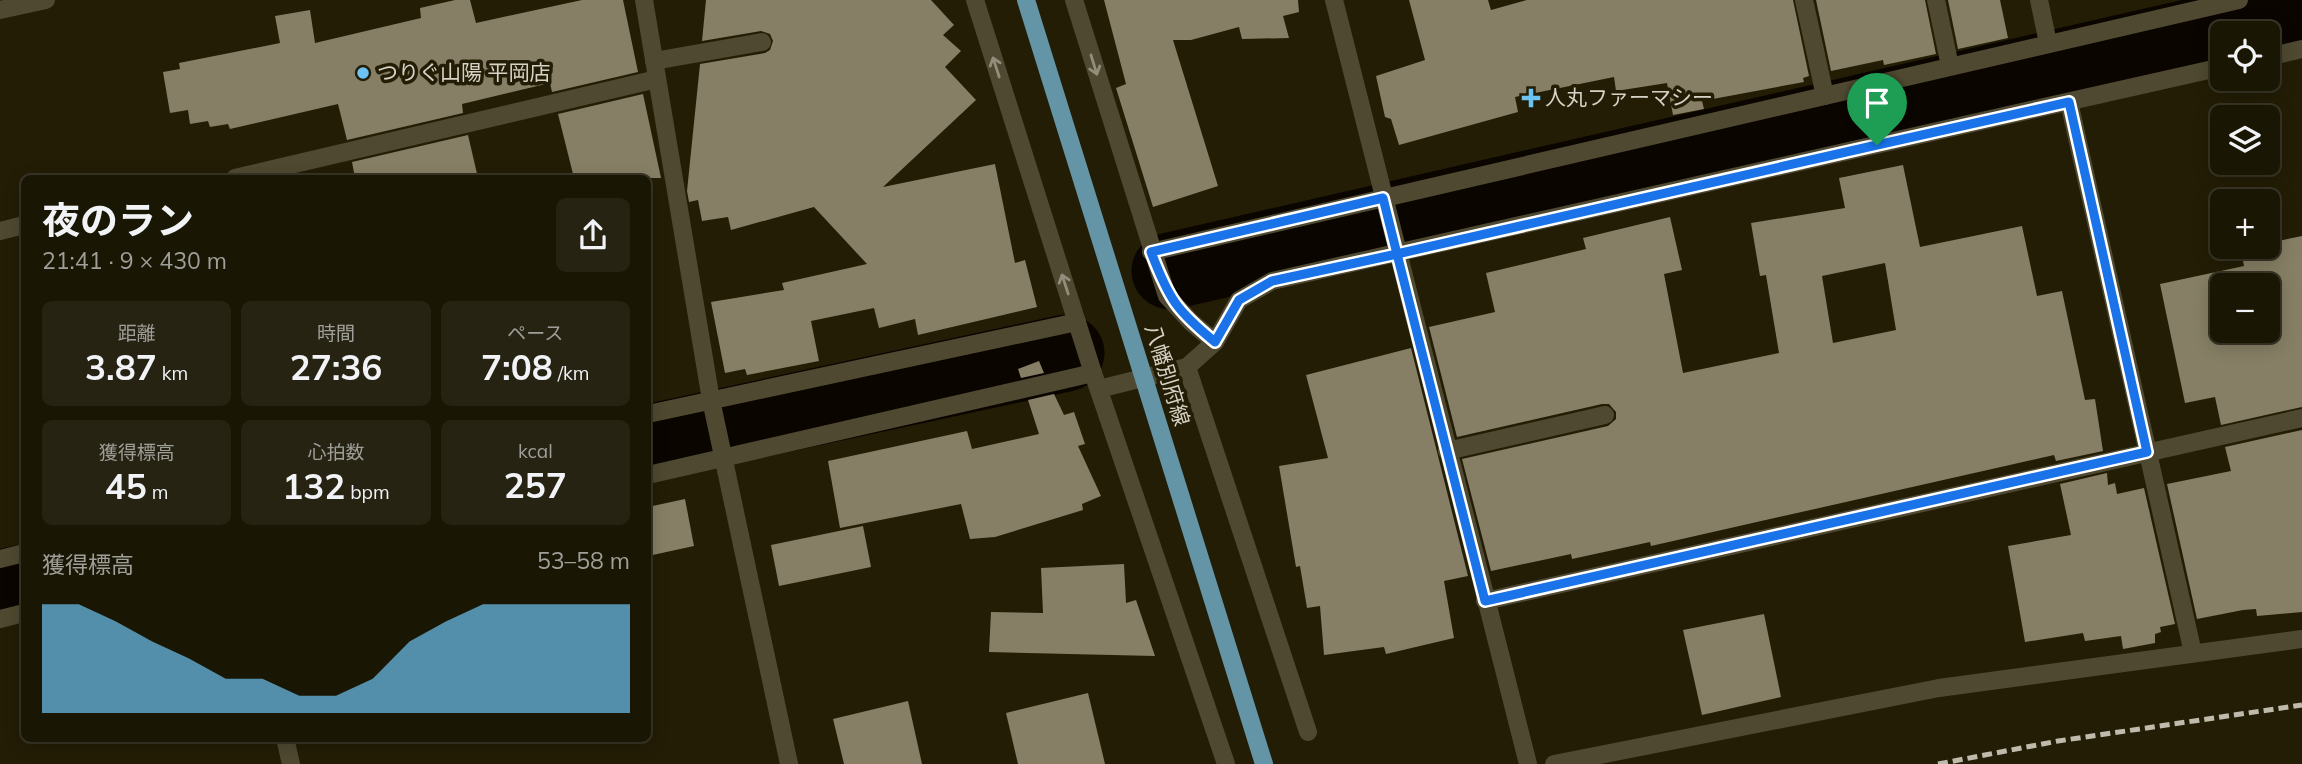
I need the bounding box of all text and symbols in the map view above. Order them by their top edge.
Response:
map controls [2210,21,2280,343]
button: locate [2210,21,2280,91]
one-way arrow [1088,54,1101,76]
one-way arrow [989,57,1002,79]
place label: つりぐ山陽 平岡店 [377,59,550,85]
marker: つりぐ山陽 平岡店 [355,65,371,81]
pin [1847,73,1907,145]
place label: 人丸ファーマシー [1545,84,1713,110]
icon: arrive [1858,84,1896,122]
marker: 人丸ファーマシー [1523,90,1539,106]
button: layers [2210,105,2280,175]
button: + [2210,189,2280,259]
text: 夜のラン [42,196,194,244]
button: share [556,198,630,272]
text: 21:41 · 9 × 430 m [42,246,227,275]
button: − [2210,273,2280,343]
one-way arrow [1057,274,1070,296]
text: 距離 [118,321,156,345]
text: 時間 [317,321,355,345]
text: ペース [507,321,563,345]
street label: 八幡別府線 [1140,321,1196,429]
text: 3.87 [85,345,157,389]
text: 27:36 [290,345,382,389]
text: 7:08 [481,345,553,389]
text: km [157,361,188,385]
text: /km [553,361,590,385]
text: kcal [518,439,553,463]
text: 獲得標高 [99,440,175,464]
text: 心拍数 [307,440,365,464]
text: 257 [504,463,567,507]
text: 45 [105,464,147,508]
text: 132 [282,464,345,508]
text: m [147,480,169,504]
text: bpm [345,480,390,504]
text: 53–58 m [537,546,630,575]
text: 獲得標高 [42,550,134,579]

